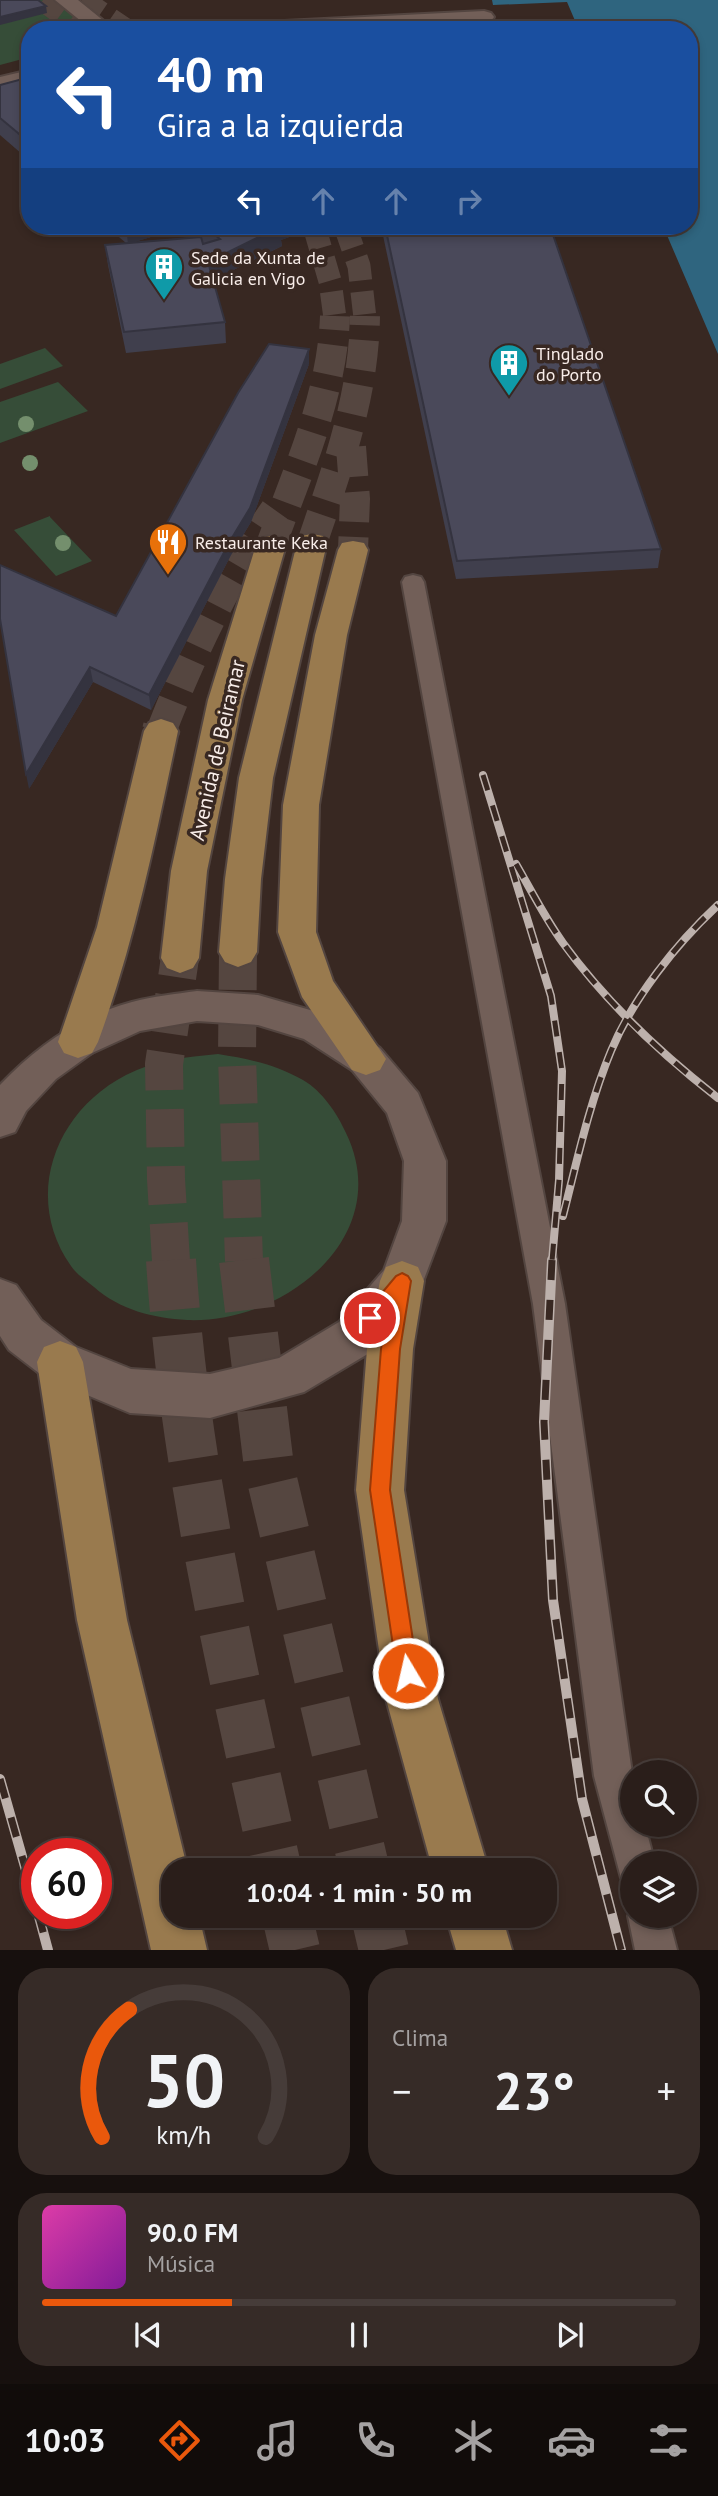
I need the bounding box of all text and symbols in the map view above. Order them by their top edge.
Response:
text: 40 m [157,42,264,106]
icon: left [42,49,133,140]
text: Gira a la izquierda [157,104,404,146]
icon: left [231,182,269,220]
icon: ahead [304,182,342,220]
icon: ahead [377,182,415,220]
icon: right [450,182,488,220]
building icon: Sede da Xunta de Galicia en Vigo [143,246,185,301]
place label: Sede da Xunta de Galicia en Vigo [191,246,325,290]
building icon: Tinglado do Porto [488,342,530,397]
place label: Tinglado do Porto [536,342,604,386]
restaurant icon: Restaurante Keka [147,521,189,576]
place label: Restaurante Keka [195,531,328,554]
street label: Avenida de Beiramar [183,657,251,843]
pin [340,1288,400,1348]
icon: arrive [351,1299,389,1337]
position arrow [371,1636,445,1710]
map controls [620,1760,697,1928]
button: search [620,1760,697,1837]
speed limit sign: 60 [21,1838,112,1929]
button: layers [620,1851,697,1928]
text: 10:04 · 1 min · 50 m [246,1876,472,1909]
text: Clima [392,2023,448,2052]
text: 50 [143,2034,225,2128]
text: 23° [493,2057,575,2124]
text: − [392,2066,411,2115]
text: + [657,2066,676,2115]
text: km/h [157,2119,211,2151]
text: 90.0 FM [147,2216,238,2249]
text: Música [147,2249,215,2278]
icon: previous [129,2316,167,2354]
icon: pause [340,2316,378,2354]
icon: next [551,2316,589,2354]
icon: directions [155,2416,204,2465]
icon: music [253,2416,302,2465]
icon: phone [351,2416,400,2465]
icon: climate [449,2416,498,2465]
icon: car [547,2416,596,2465]
icon: filters [644,2416,693,2465]
text: 10:03 [24,2419,106,2461]

